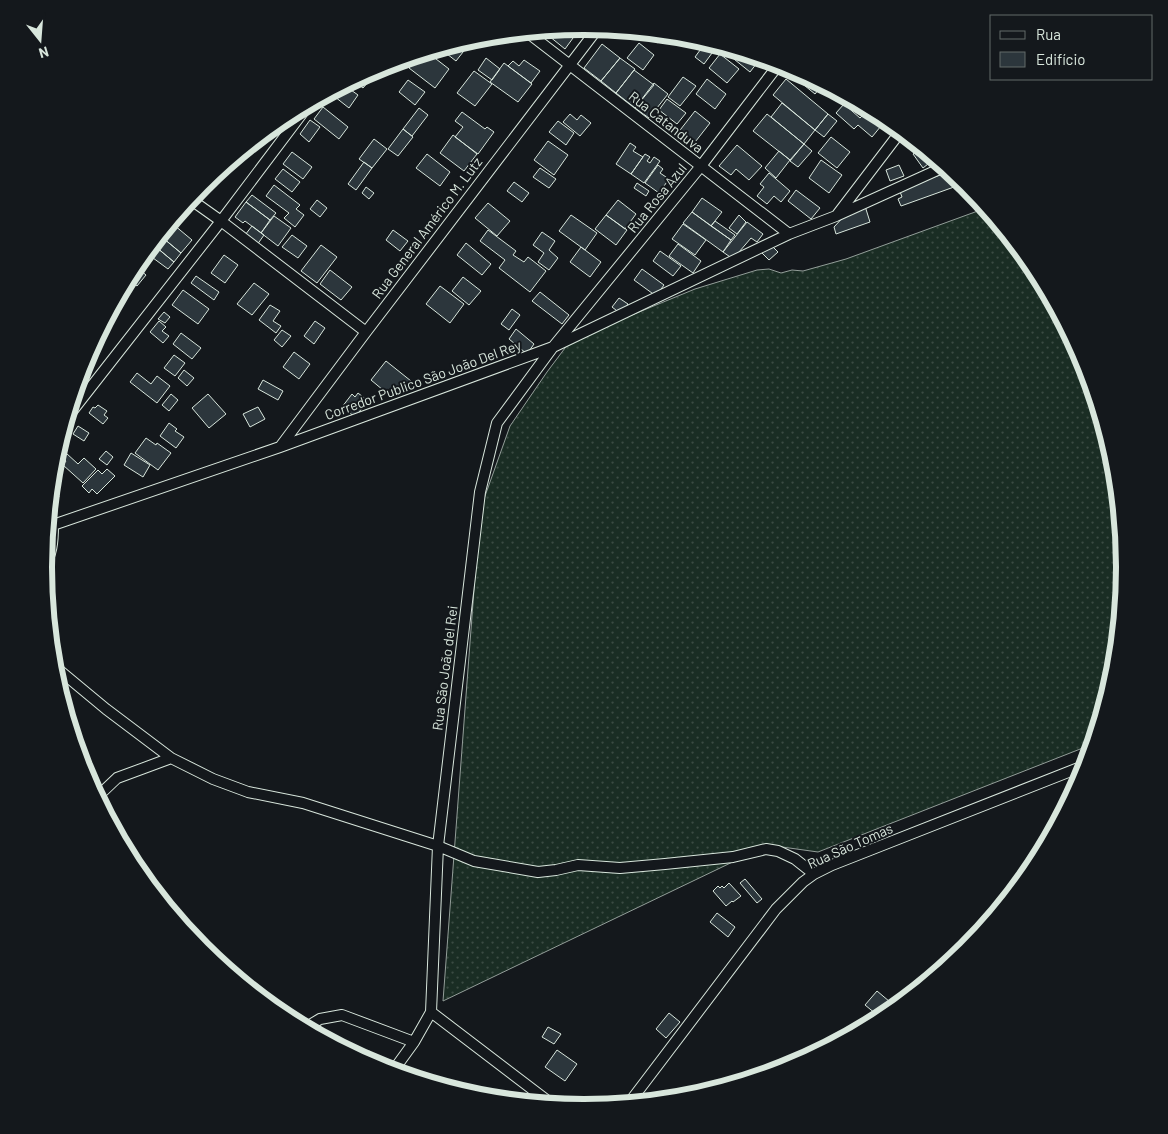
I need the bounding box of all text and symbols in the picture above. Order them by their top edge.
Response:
north arrow [15,15,65,65]
legend [990,15,1153,80]
text: Rua [1036,25,1061,43]
text: N [37,43,51,62]
text: Edifício [1036,50,1085,68]
street label: Rua Catanduva [626,87,707,156]
street label: Rua General Américo M. Lutz [368,154,485,302]
street label: Rua Rosa Azul [623,160,690,236]
street label: Corredor Publico São João Del Rey [322,336,524,423]
street label: Rua São João del Rei [428,605,461,731]
street label: Rua São Tomas [804,819,895,872]

